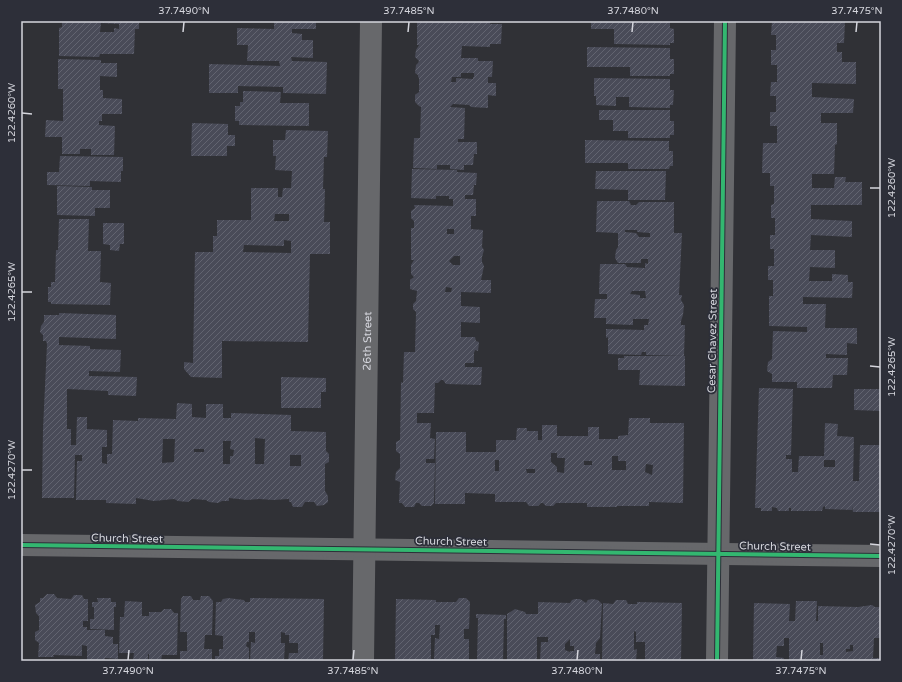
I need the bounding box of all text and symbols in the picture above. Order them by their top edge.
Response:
text: 37.7490°N [158,5,210,17]
text: 37.7485°N [383,5,435,17]
text: 37.7480°N [607,5,659,17]
text: 37.7475°N [831,5,883,17]
text: 122.4260°W [6,83,18,143]
text: 122.4260°W [886,158,898,218]
text: 122.4265°W [6,262,18,322]
street label: Cesar Chavez Street [705,289,720,393]
street label: 26th Street [361,311,374,371]
text: 122.4265°W [886,337,898,397]
text: 122.4270°W [6,440,18,500]
text: 122.4270°W [886,515,898,575]
street label: Church Street [91,531,163,546]
street label: Church Street [415,534,487,549]
street label: Church Street [739,539,811,554]
text: 37.7490°N [102,665,154,677]
text: 37.7485°N [327,665,379,677]
text: 37.7480°N [551,665,603,677]
text: 37.7475°N [775,665,827,677]

